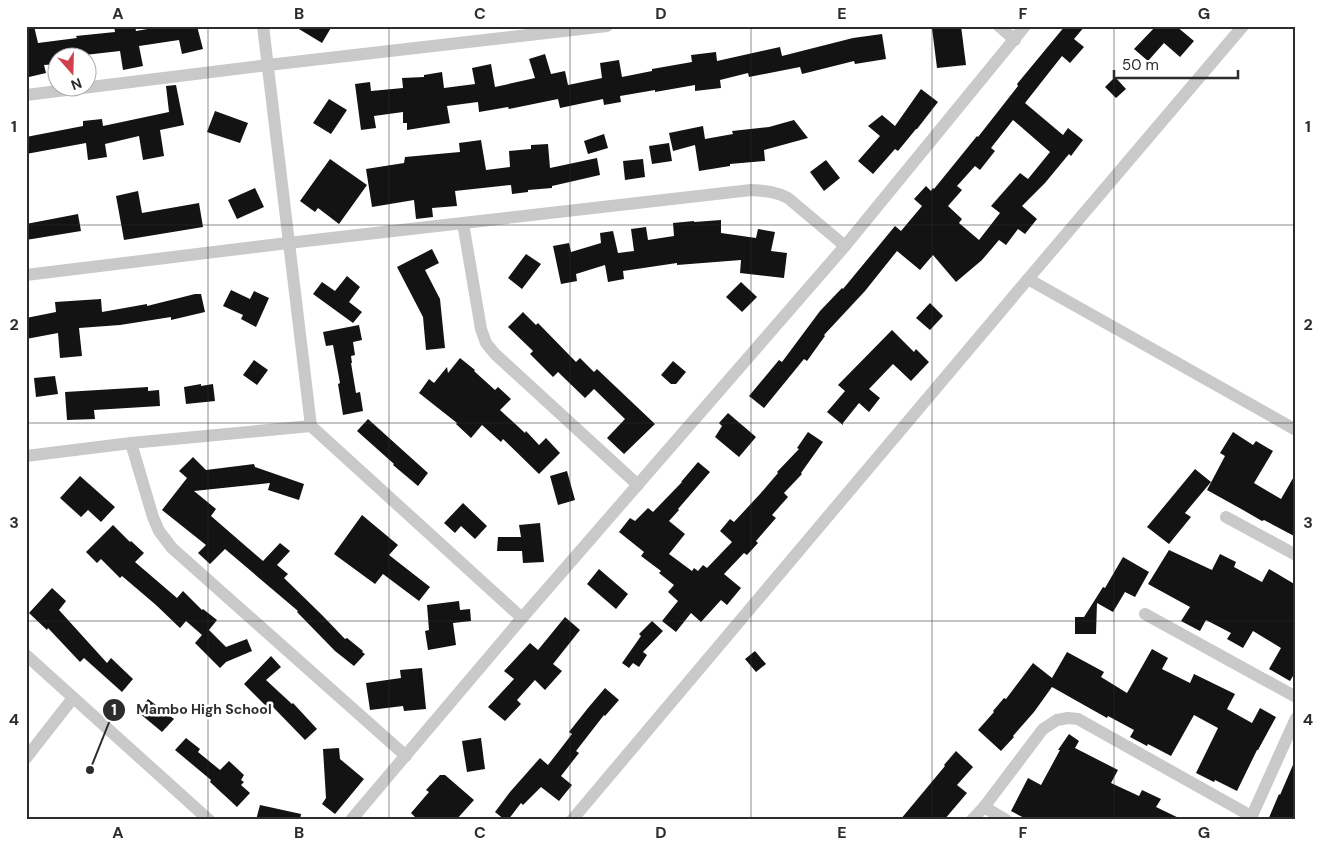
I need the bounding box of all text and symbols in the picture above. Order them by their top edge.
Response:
text: A [112,3,124,24]
text: B [294,3,304,24]
text: C [474,3,486,24]
text: D [655,3,667,24]
text: E [837,3,847,24]
text: F [1019,3,1028,24]
text: G [1198,3,1210,24]
north arrow [48,48,98,98]
scale bar [1114,48,1238,80]
text: 50 m [1122,55,1159,75]
text: N [69,74,84,94]
text: 1 [11,116,17,137]
text: 1 [1305,116,1311,137]
text: 2 [9,314,19,335]
text: 2 [1303,314,1313,335]
text: 3 [9,512,19,533]
text: 3 [1303,512,1313,533]
callout: Mambo High School [101,695,282,724]
text: 1 [111,700,117,720]
text: Mambo High School [136,700,272,718]
text: 4 [9,709,19,730]
text: 4 [1303,709,1313,730]
text: A [112,822,124,843]
text: B [294,822,304,843]
text: C [474,822,486,843]
text: D [655,822,667,843]
text: E [837,822,847,843]
text: F [1019,822,1028,843]
text: G [1198,822,1210,843]

